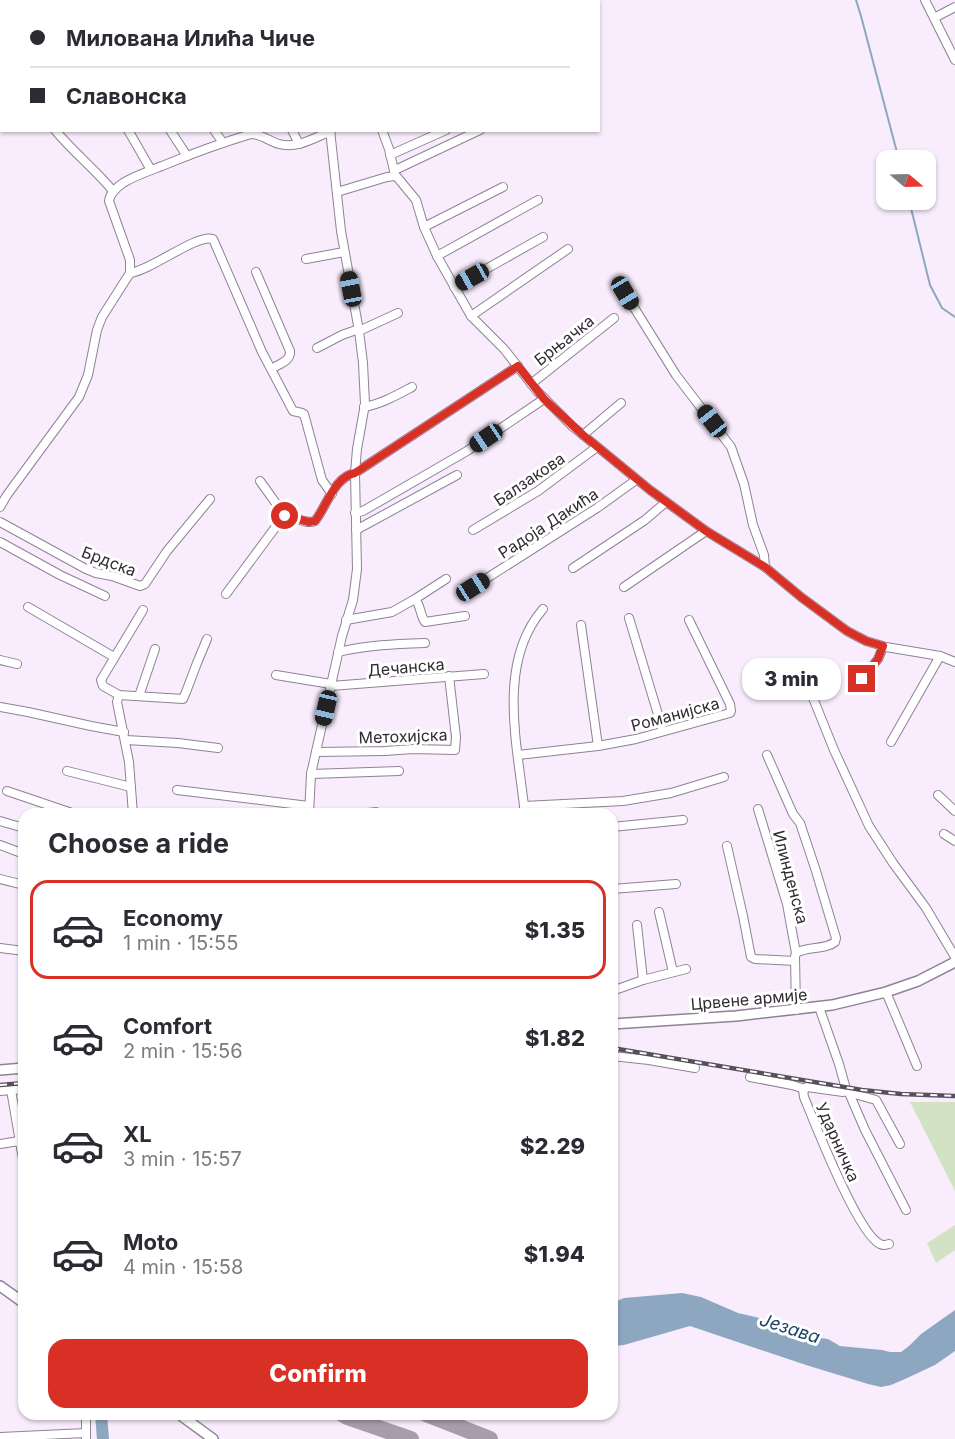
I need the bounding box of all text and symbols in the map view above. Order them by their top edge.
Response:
text: Милована Илића Чиче [66,25,315,51]
text: Славонска [66,83,187,109]
north arrow [876,150,936,210]
map controls [876,150,936,210]
car [452,260,492,294]
car [339,270,363,308]
car [608,273,642,313]
street label: Брњачка [530,310,598,370]
car [694,401,730,441]
car [466,420,506,456]
street label: Балзакова [490,448,568,510]
street label: Радоја Дакића [494,483,602,563]
route start [271,502,298,529]
street label: Брдска [79,541,139,581]
car [453,570,493,604]
street label: Дечанска [367,654,445,680]
callout: 3 min [742,658,841,700]
route end [848,665,875,692]
text: 3 min [764,667,819,691]
car [313,688,339,728]
street label: Романијска [629,693,721,735]
street label: Метохијска [358,724,448,748]
text: Choose a ride [48,827,229,860]
street label: Илинденска [769,828,813,926]
icon: car [51,903,105,957]
text: Economy [123,905,223,931]
text: $1.35 [525,917,585,943]
text: 1 min · 15:55 [123,931,238,955]
street label: Црвене армије [690,984,808,1014]
icon: car [51,1011,105,1065]
text: Comfort [123,1013,212,1039]
text: $1.82 [525,1025,585,1051]
text: 2 min · 15:56 [123,1039,243,1063]
street label: Ударничка [812,1099,864,1185]
icon: car [51,1119,105,1173]
text: XL [123,1121,152,1147]
text: $2.29 [520,1133,585,1159]
text: 3 min · 15:57 [123,1147,242,1171]
icon: car [51,1227,105,1281]
text: Moto [123,1229,178,1255]
text: $1.94 [524,1241,585,1267]
text: 4 min · 15:58 [123,1255,243,1279]
water label: Језава [757,1308,823,1348]
button: Confirm [48,1339,588,1408]

